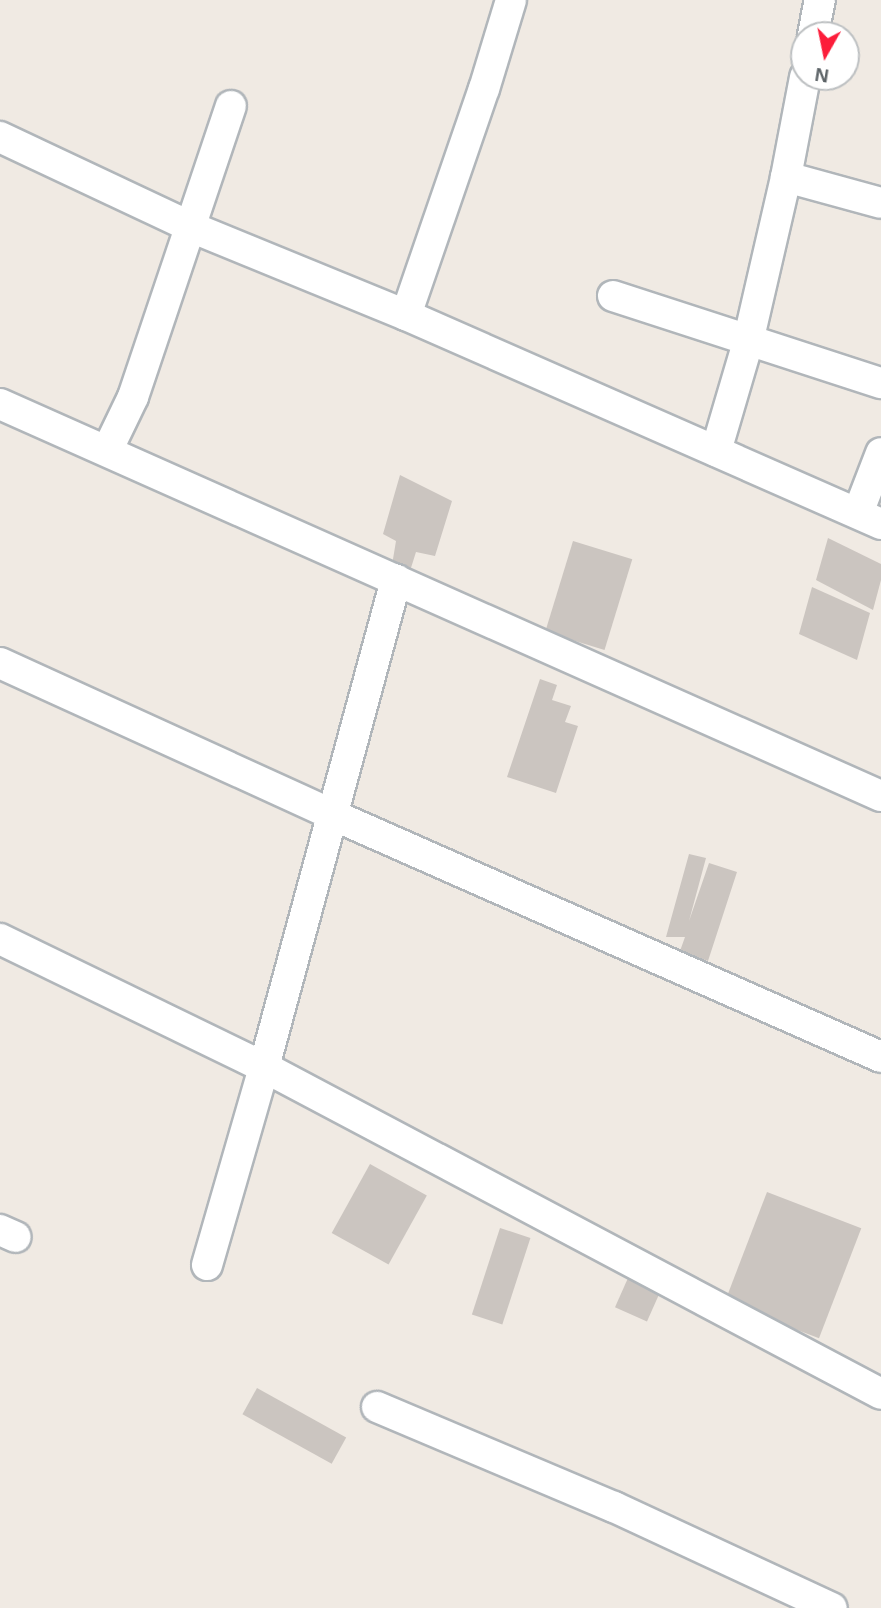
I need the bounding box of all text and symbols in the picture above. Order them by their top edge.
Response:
north arrow [790,21,860,91]
text: N [814,64,830,87]

